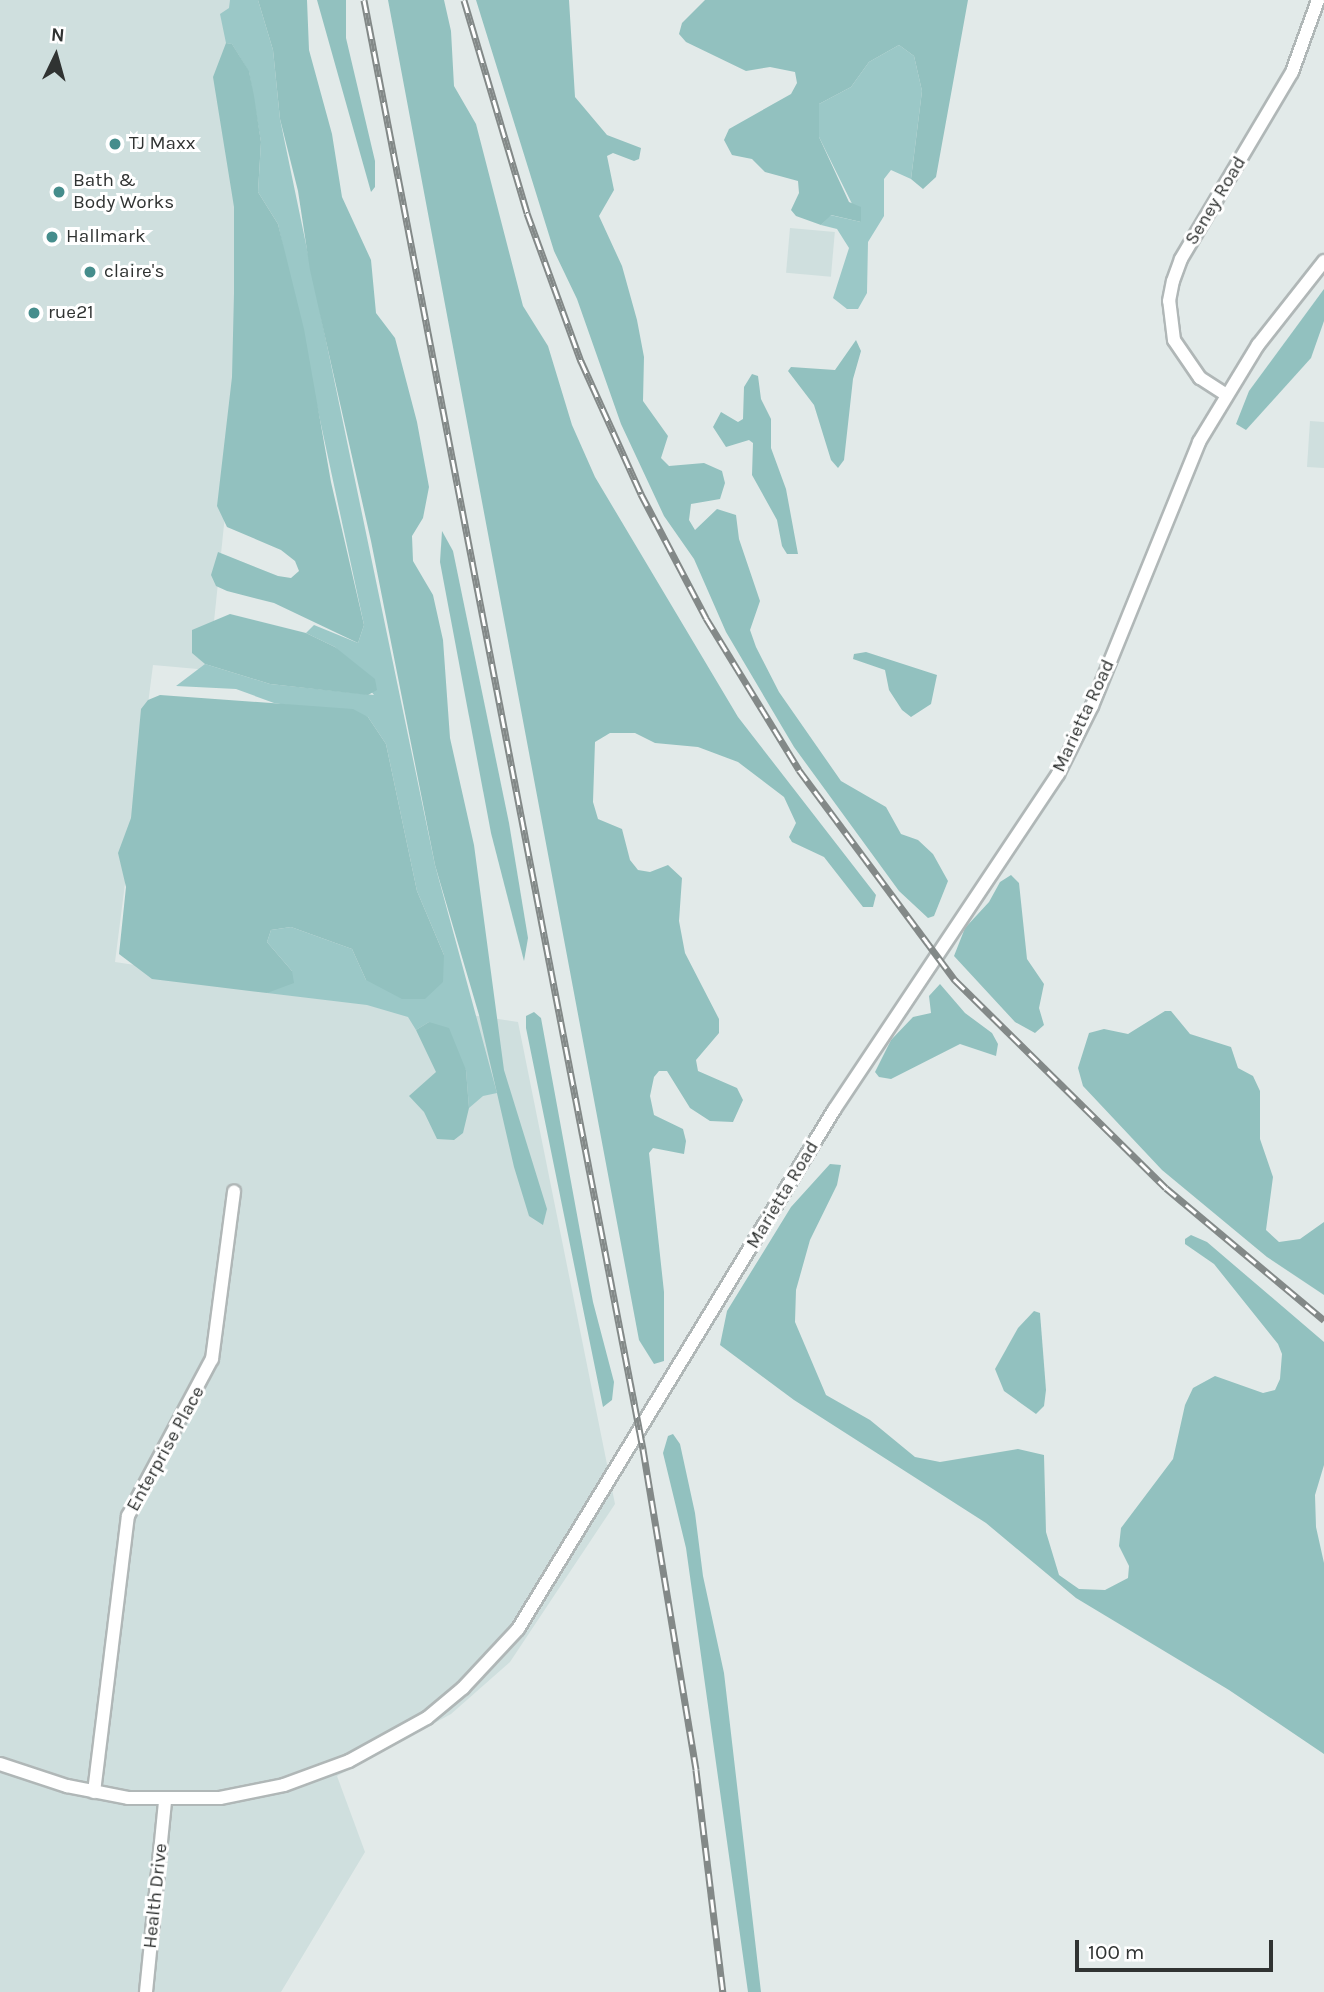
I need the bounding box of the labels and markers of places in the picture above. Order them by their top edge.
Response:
place label: TJ Maxx [129,133,195,155]
marker: TJ Maxx [107,136,123,152]
place label: Bath & Body Works [73,170,174,214]
marker: Bath & Body Works [51,184,67,200]
place label: Hallmark [66,226,146,248]
marker: Hallmark [44,229,60,245]
place label: claire's [104,261,164,283]
marker: claire's [82,264,98,280]
place label: rue21 [48,302,93,324]
marker: rue21 [26,305,42,321]

